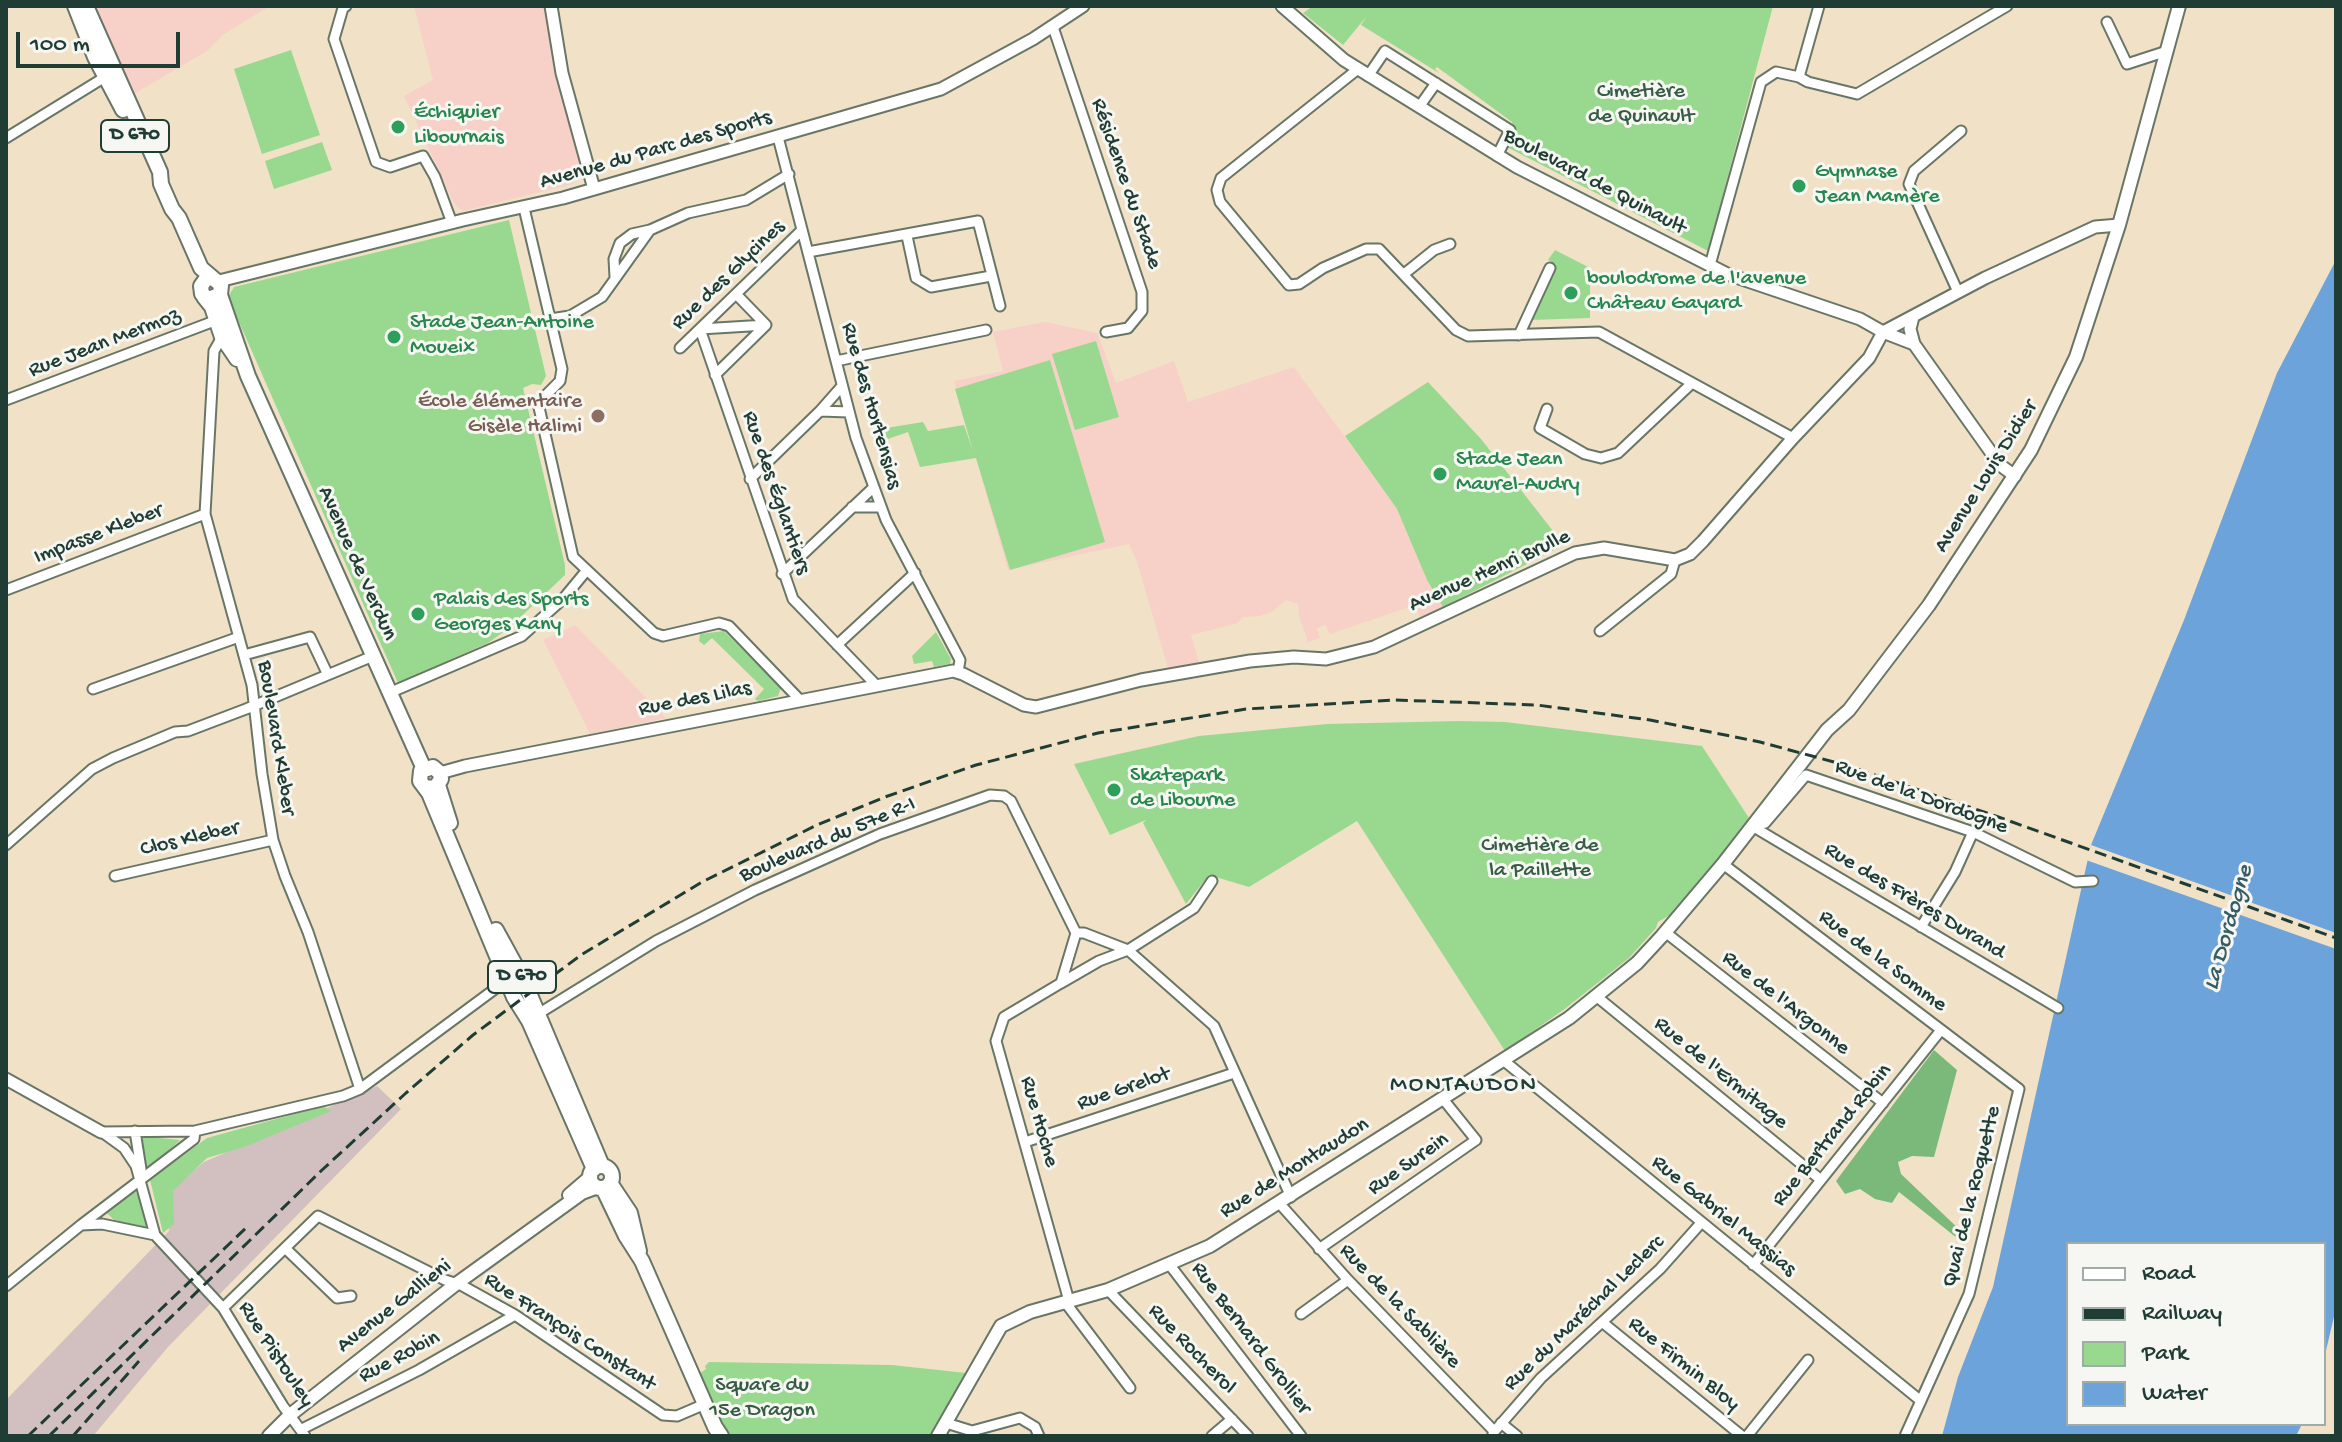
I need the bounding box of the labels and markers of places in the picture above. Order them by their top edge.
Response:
place label: Échiquier Libournais [414,101,504,152]
marker: Échiquier Libournais [389,118,407,136]
place label: Gymnase Jean Mamère [1815,160,1939,212]
marker: Gymnase Jean Mamère [1790,177,1808,195]
place label: boulodrome de l'avenue Château Gayard [1587,267,1806,318]
marker: boulodrome de l'avenue Château Gayard [1562,284,1580,302]
place label: Stade Jean-Antoine Moueix [410,311,594,362]
marker: Stade Jean-Antoine Moueix [385,328,403,346]
place label: École élémentaire Gisèle Halimi [418,390,582,442]
marker: École élémentaire Gisèle Halimi [589,407,607,425]
place label: Stade Jean Maurel-Audry [1456,448,1580,500]
marker: Stade Jean Maurel-Audry [1431,465,1449,483]
place label: Palais des Sports Georges Kany [434,588,588,640]
marker: Palais des Sports Georges Kany [409,605,427,623]
place label: Skatepark de Libourne [1130,764,1235,816]
marker: Skatepark de Libourne [1105,781,1123,799]

